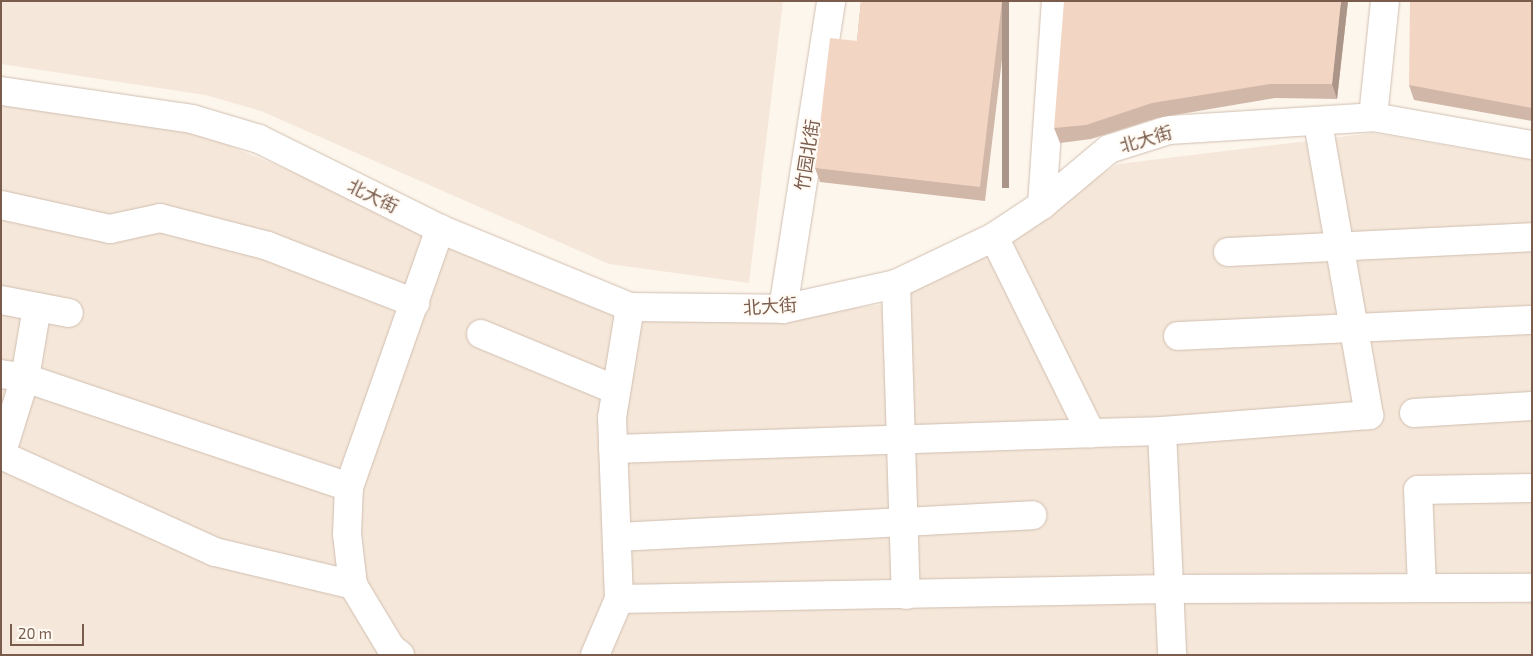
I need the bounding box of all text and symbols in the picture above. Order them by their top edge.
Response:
street label: 竹园北街 [791,118,823,192]
street label: 北大街 [1117,121,1175,157]
street label: 北大街 [344,174,402,218]
street label: 北大街 [742,293,798,319]
scale bar [12,614,86,646]
text: 20 m [18,624,52,642]

